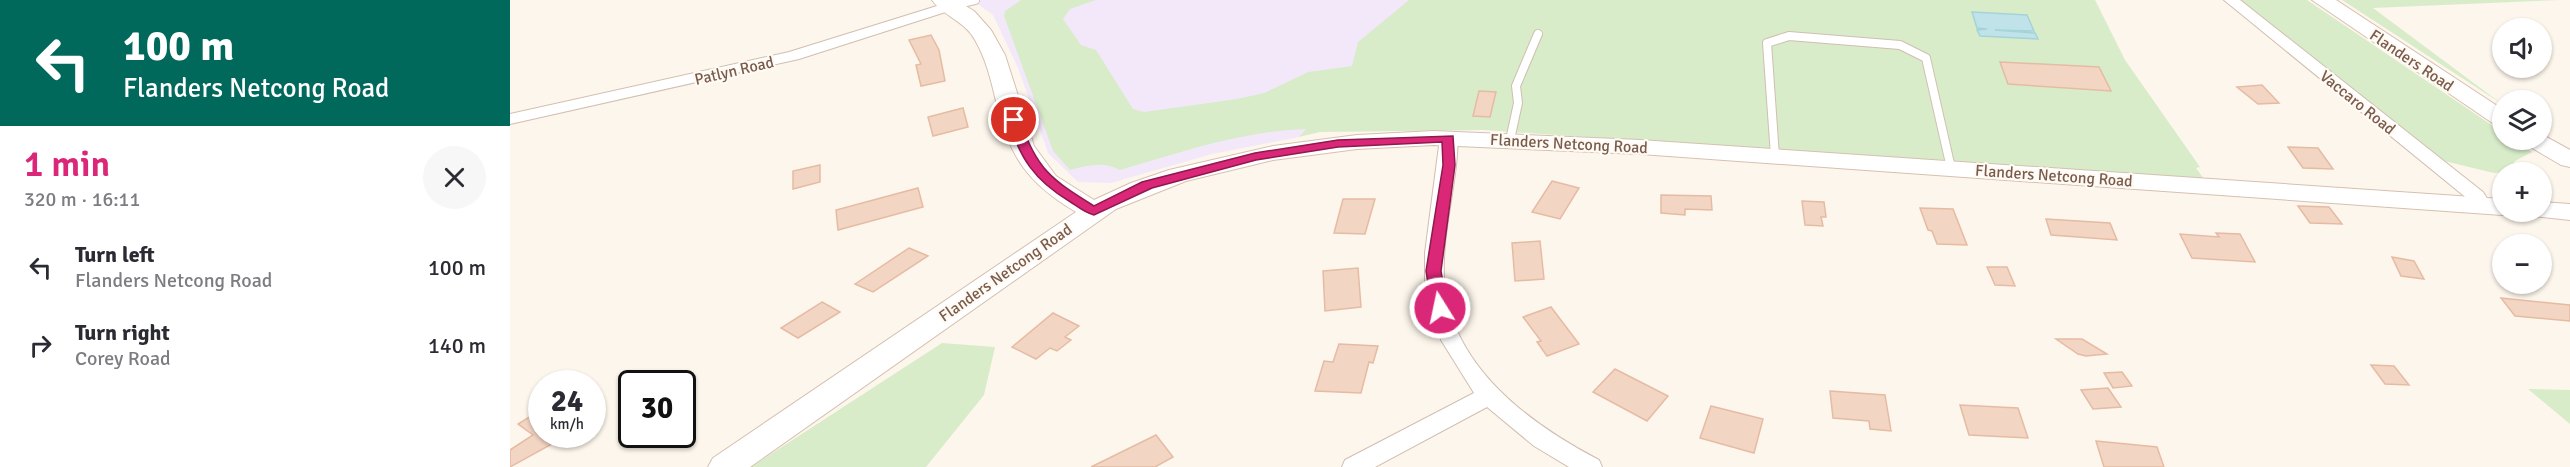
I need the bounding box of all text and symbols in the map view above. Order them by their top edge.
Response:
map controls [2492,18,2552,294]
button: sound [2492,18,2552,78]
text: 100 m [123,21,234,72]
icon: left [24,24,102,102]
street label: Flanders Road [2366,25,2457,96]
street label: Patlyn Road [693,52,776,90]
street label: Vaccaro Road [2316,66,2399,139]
text: Flanders Netcong Road [123,72,389,105]
button: layers [2492,90,2552,150]
pin [988,94,1039,145]
icon: arrive [997,103,1030,136]
street label: Flanders Netcong Road [1490,130,1648,158]
text: 1 min [24,142,110,187]
button: close [423,146,486,209]
street label: Flanders Netcong Road [1974,161,2133,191]
button: + [2492,162,2552,222]
text: 320 m · 16:11 [24,187,140,212]
street label: Flanders Netcong Road [935,219,1076,326]
button: − [2492,234,2552,294]
text: Turn left [75,241,155,268]
icon: left [24,251,57,284]
text: 100 m [428,254,486,281]
text: Flanders Netcong Road [75,268,272,293]
position arrow [1408,276,1472,340]
text: Turn right [75,319,170,346]
icon: right [24,329,57,362]
text: 140 m [428,332,486,359]
text: Corey Road [75,346,171,371]
speed limit sign: 30 [618,370,696,448]
text: 24 [551,383,583,420]
text: km/h [550,415,584,433]

